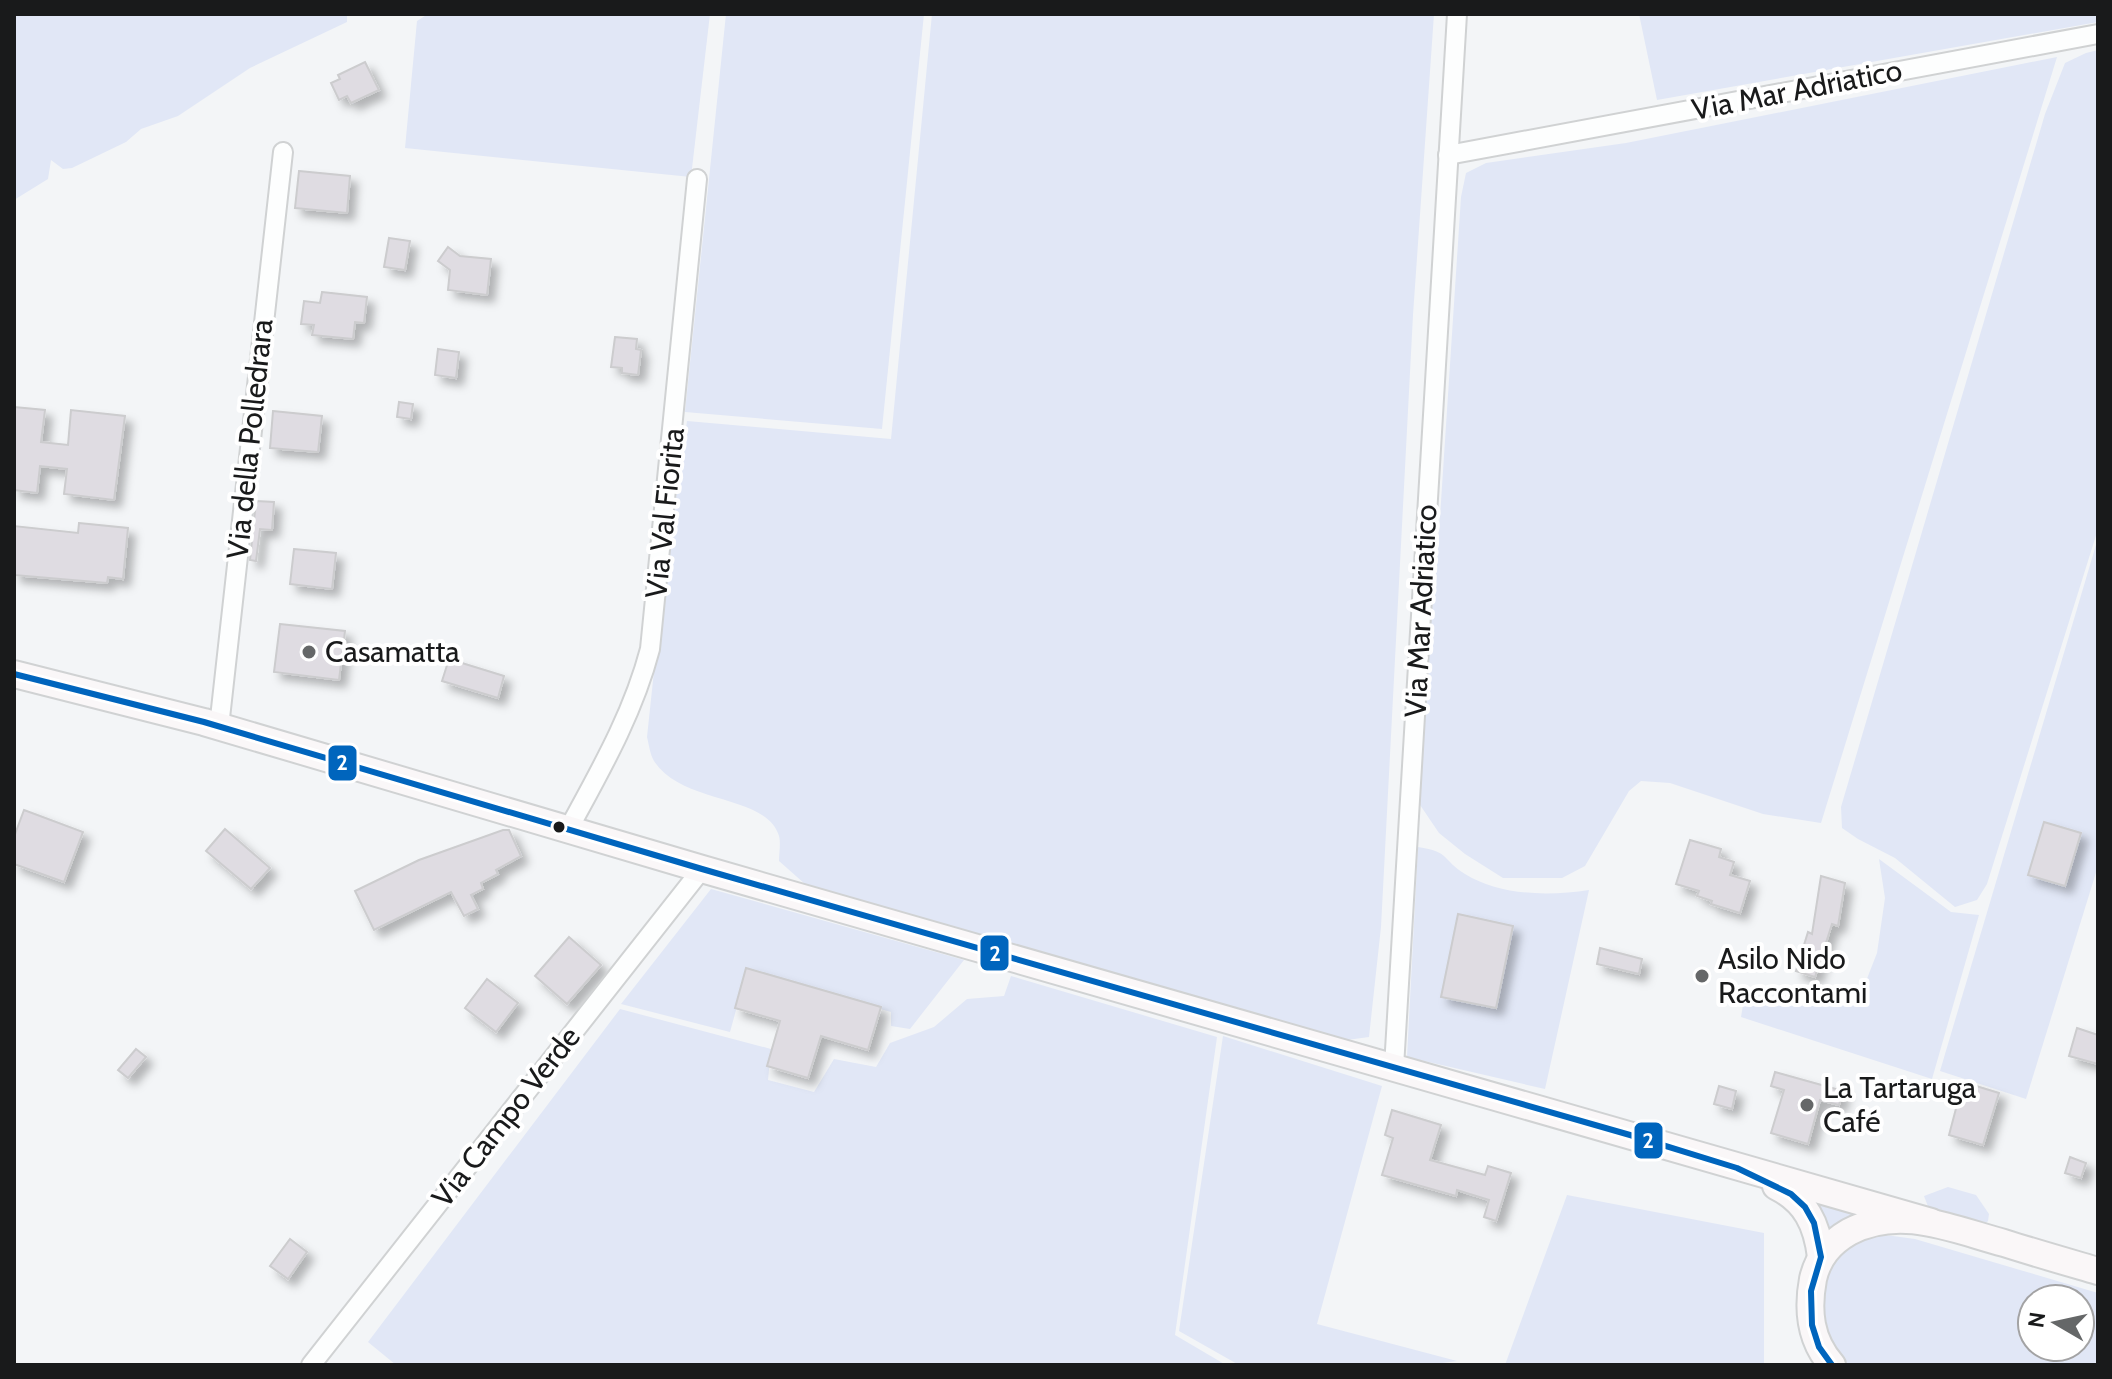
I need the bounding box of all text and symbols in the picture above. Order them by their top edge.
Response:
street label: Via Mar Adriatico [1689,51,1905,128]
street label: Via della Polledrara [219,317,281,561]
street label: Via Val Fiorita [637,425,692,600]
street label: Via Mar Adriatico [1396,504,1445,718]
place label: Casamatta [325,633,460,670]
marker: Casamatta [300,643,318,661]
line badge: 2 [327,744,358,782]
text: 2 [336,749,348,776]
unlabelled marker [551,819,567,835]
line badge: 2 [979,934,1010,972]
text: 2 [989,940,1001,967]
place label: Asilo Nido Raccontami [1718,940,1867,1011]
marker: Asilo Nido Raccontami [1693,967,1711,985]
street label: Via Campo Verde [424,1019,588,1214]
place label: La Tartaruga Café [1823,1069,1977,1140]
marker: La Tartaruga Café [1798,1096,1816,1114]
line badge: 2 [1633,1121,1664,1160]
text: 2 [1642,1127,1654,1154]
north arrow [2016,1283,2096,1363]
text: N [2022,1310,2051,1330]

